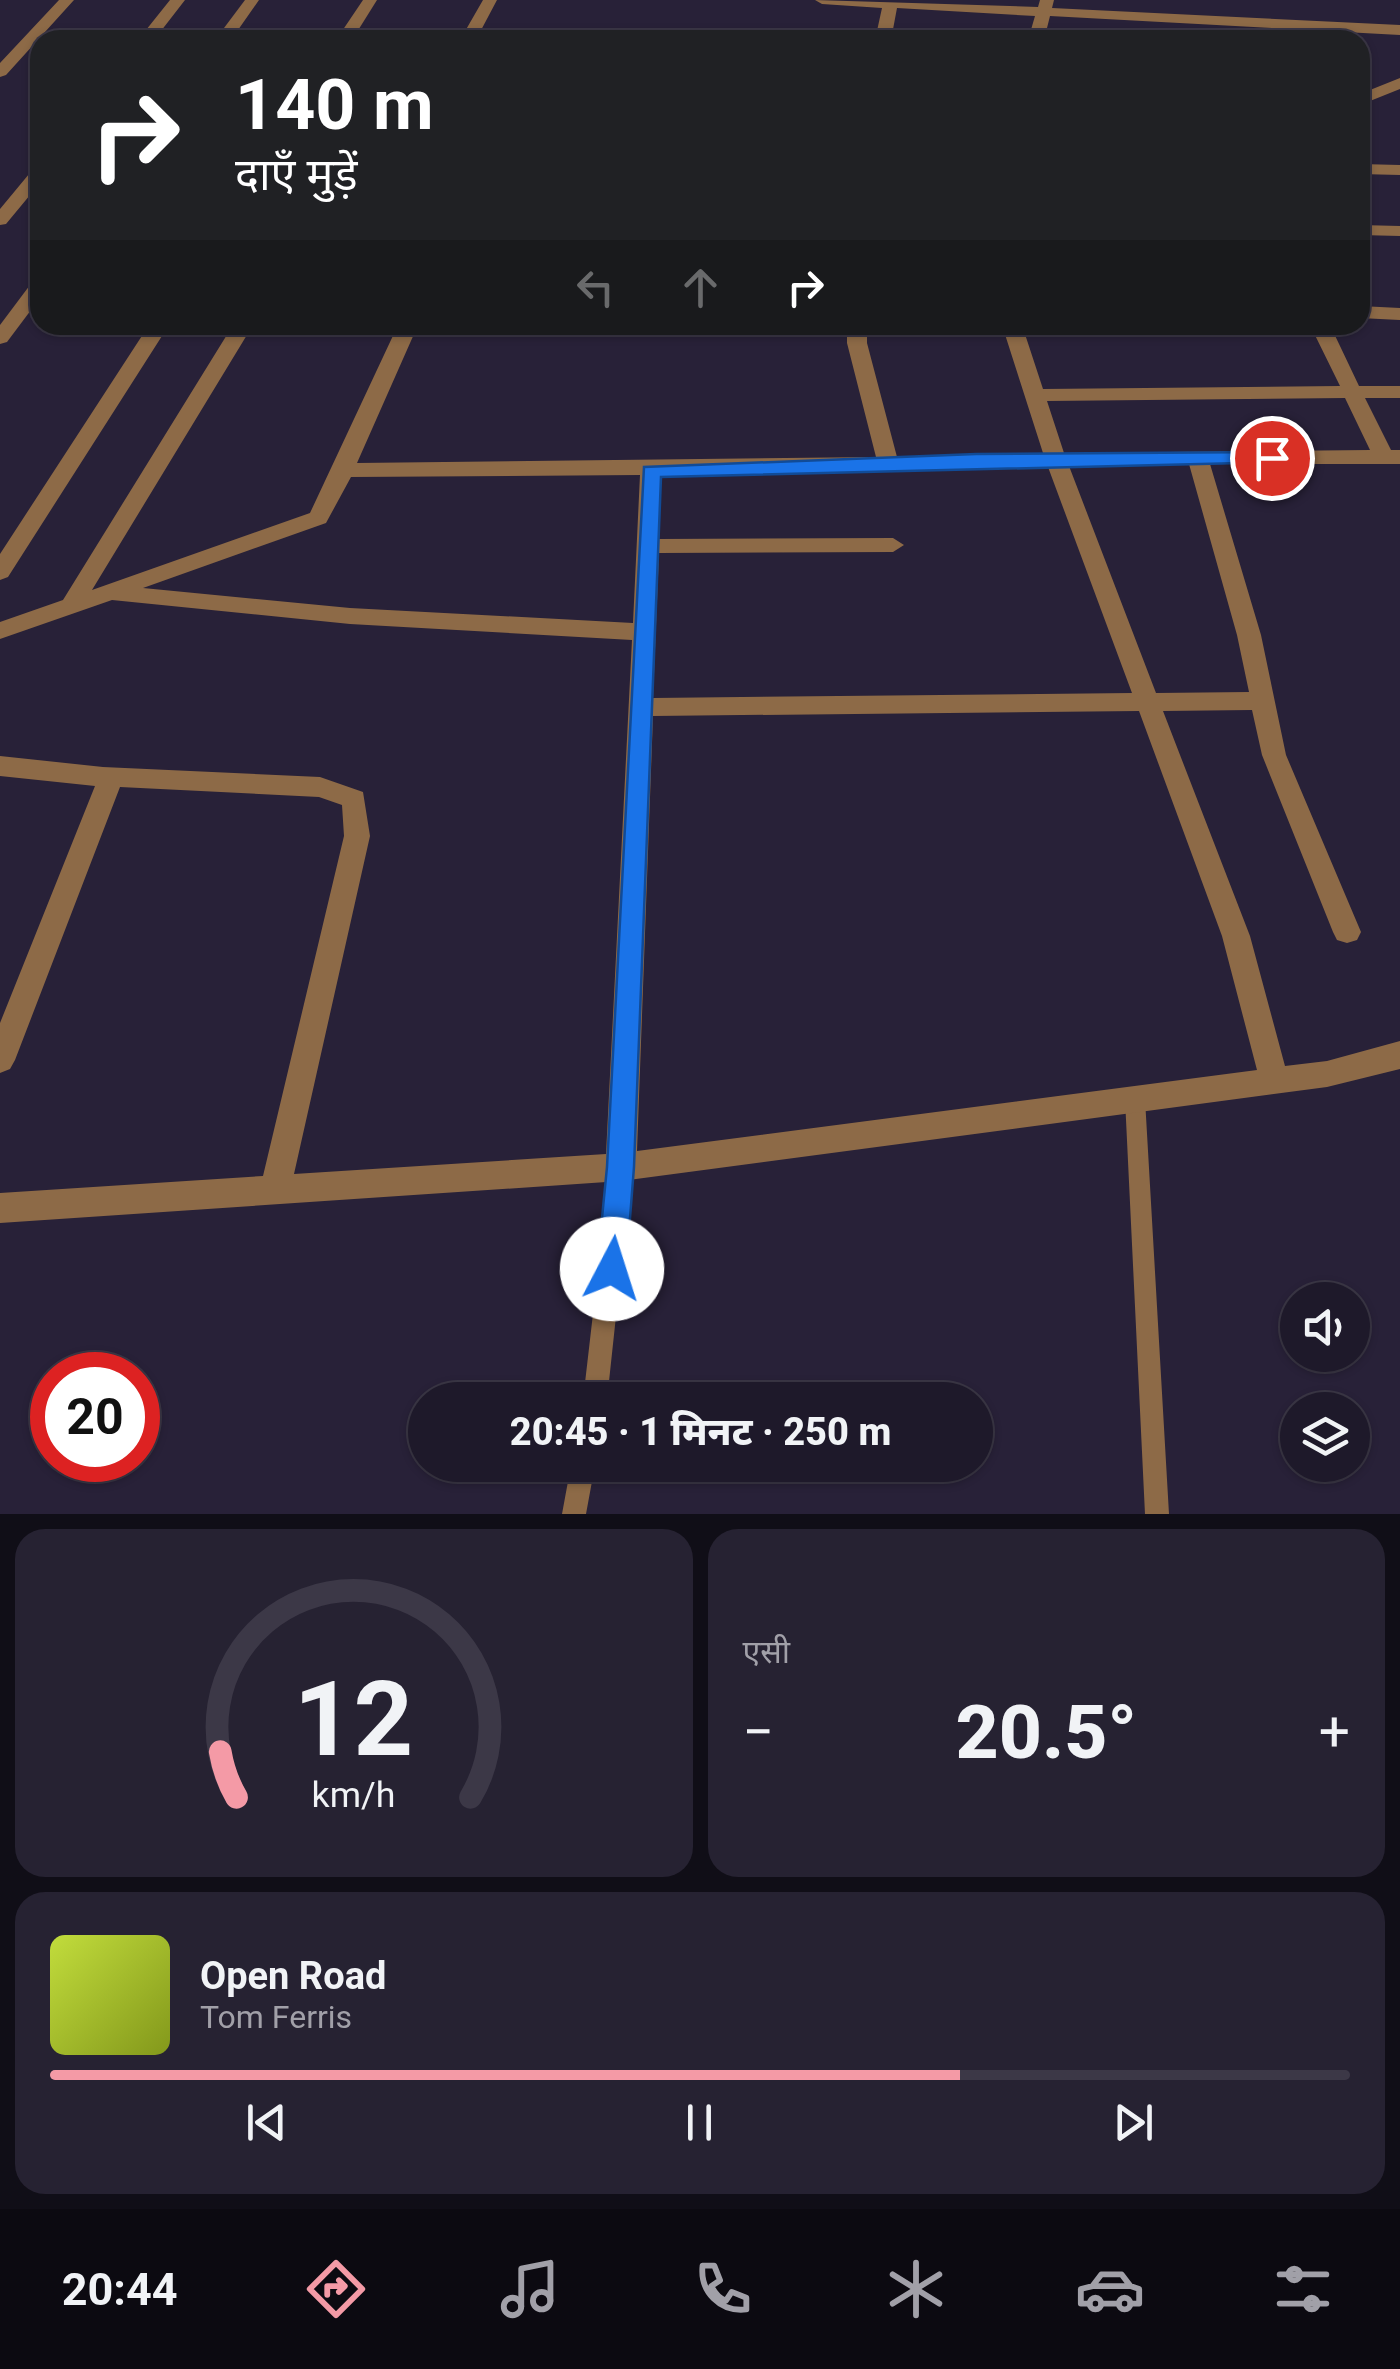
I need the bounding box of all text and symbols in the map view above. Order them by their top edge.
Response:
text: 140 m [235,64,434,146]
icon: right [70,70,200,200]
text: दाएँ मुड़ें [235,148,358,201]
icon: left [568,260,623,315]
icon: ahead [673,260,728,315]
icon: right [778,260,833,315]
pin [1230,416,1315,501]
icon: arrive [1245,431,1300,486]
position arrow [560,1217,664,1321]
map controls [1280,1282,1370,1482]
button: sound [1280,1282,1370,1372]
speed limit sign: 20 [30,1352,160,1482]
button: layers [1280,1392,1370,1482]
text: 20:45 · 1 मिनट · 250 m [510,1410,891,1454]
text: एसी [743,1633,790,1671]
text: 12 [294,1659,413,1780]
text: 20.5° [956,1688,1137,1776]
text: − [743,1700,774,1764]
text: + [1319,1700,1350,1764]
text: km/h [312,1774,396,1816]
text: Open Road [200,1954,386,1998]
text: Tom Ferris [200,1998,352,2036]
icon: previous [239,2095,294,2150]
icon: pause [672,2095,727,2150]
icon: next [1106,2095,1161,2150]
icon: directions [301,2254,371,2324]
icon: music [495,2254,565,2324]
icon: phone [688,2254,758,2324]
icon: climate [881,2254,951,2324]
icon: car [1075,2254,1145,2324]
icon: filters [1268,2254,1338,2324]
text: 20:44 [62,2263,178,2316]

